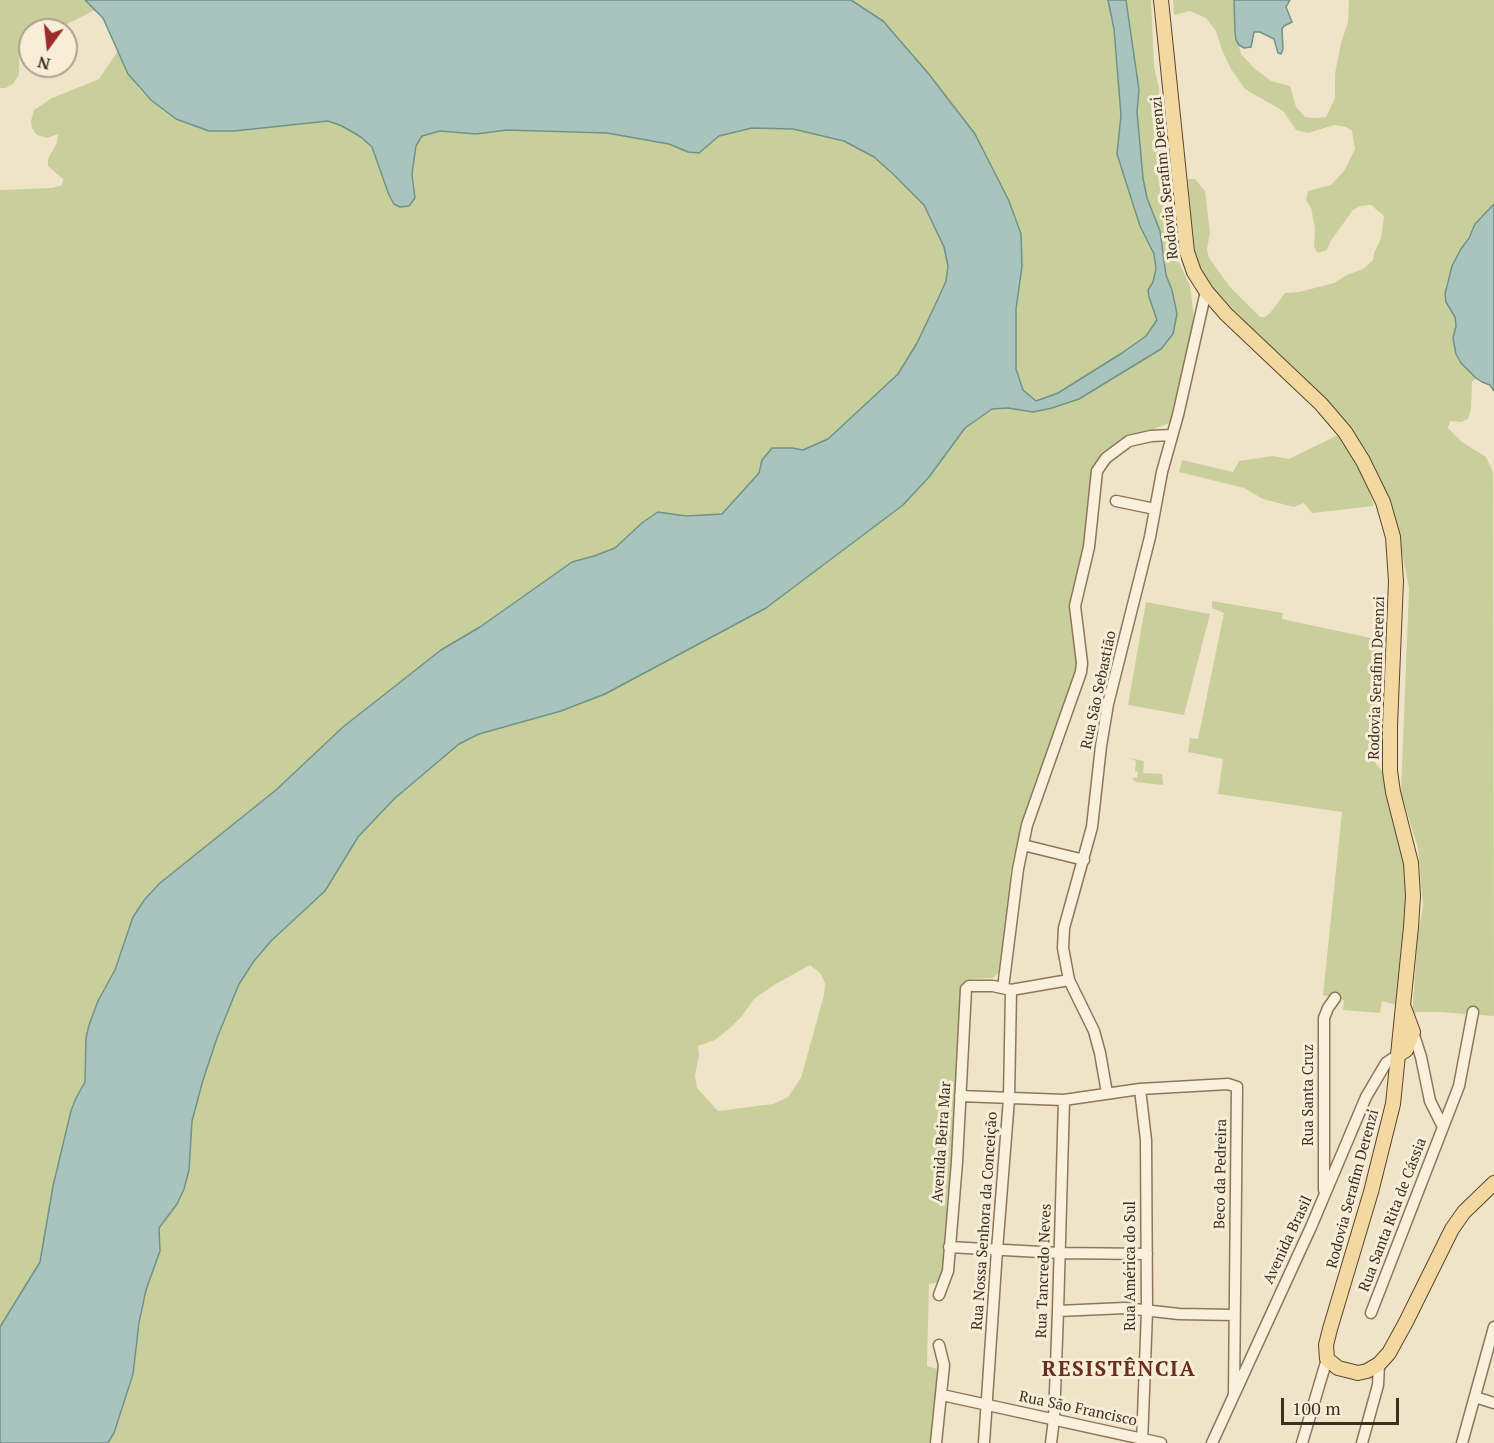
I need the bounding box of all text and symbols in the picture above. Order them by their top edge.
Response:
north arrow [18,18,78,78]
text: N [35,51,53,76]
street label: Rodovia Serafim Derenzi [1147,96,1183,260]
street label: Rodovia Serafim Derenzi [1365,596,1389,760]
street label: Rua São Sebastião [1078,629,1120,751]
street label: Rua Santa Cruz [1300,1044,1318,1146]
street label: Avenida Beira Mar [929,1081,955,1203]
street label: Rodovia Serafim Derenzi [1323,1107,1383,1271]
street label: Rua Nossa Senhora da Conceição [968,1111,1002,1331]
street label: Beco da Pedreira [1211,1119,1231,1229]
street label: Rua Santa Rita de Cássia [1355,1136,1431,1294]
street label: Avenida Brasil [1260,1193,1316,1287]
street label: Rua América do Sul [1122,1201,1140,1331]
street label: Rua Tancredo Neves [1033,1203,1055,1339]
district label: RESISTÊNCIA [1042,1357,1196,1383]
scale bar [1284,1386,1402,1424]
street label: Rua São Francisco [1017,1388,1139,1430]
text: 100 m [1292,1396,1341,1420]

